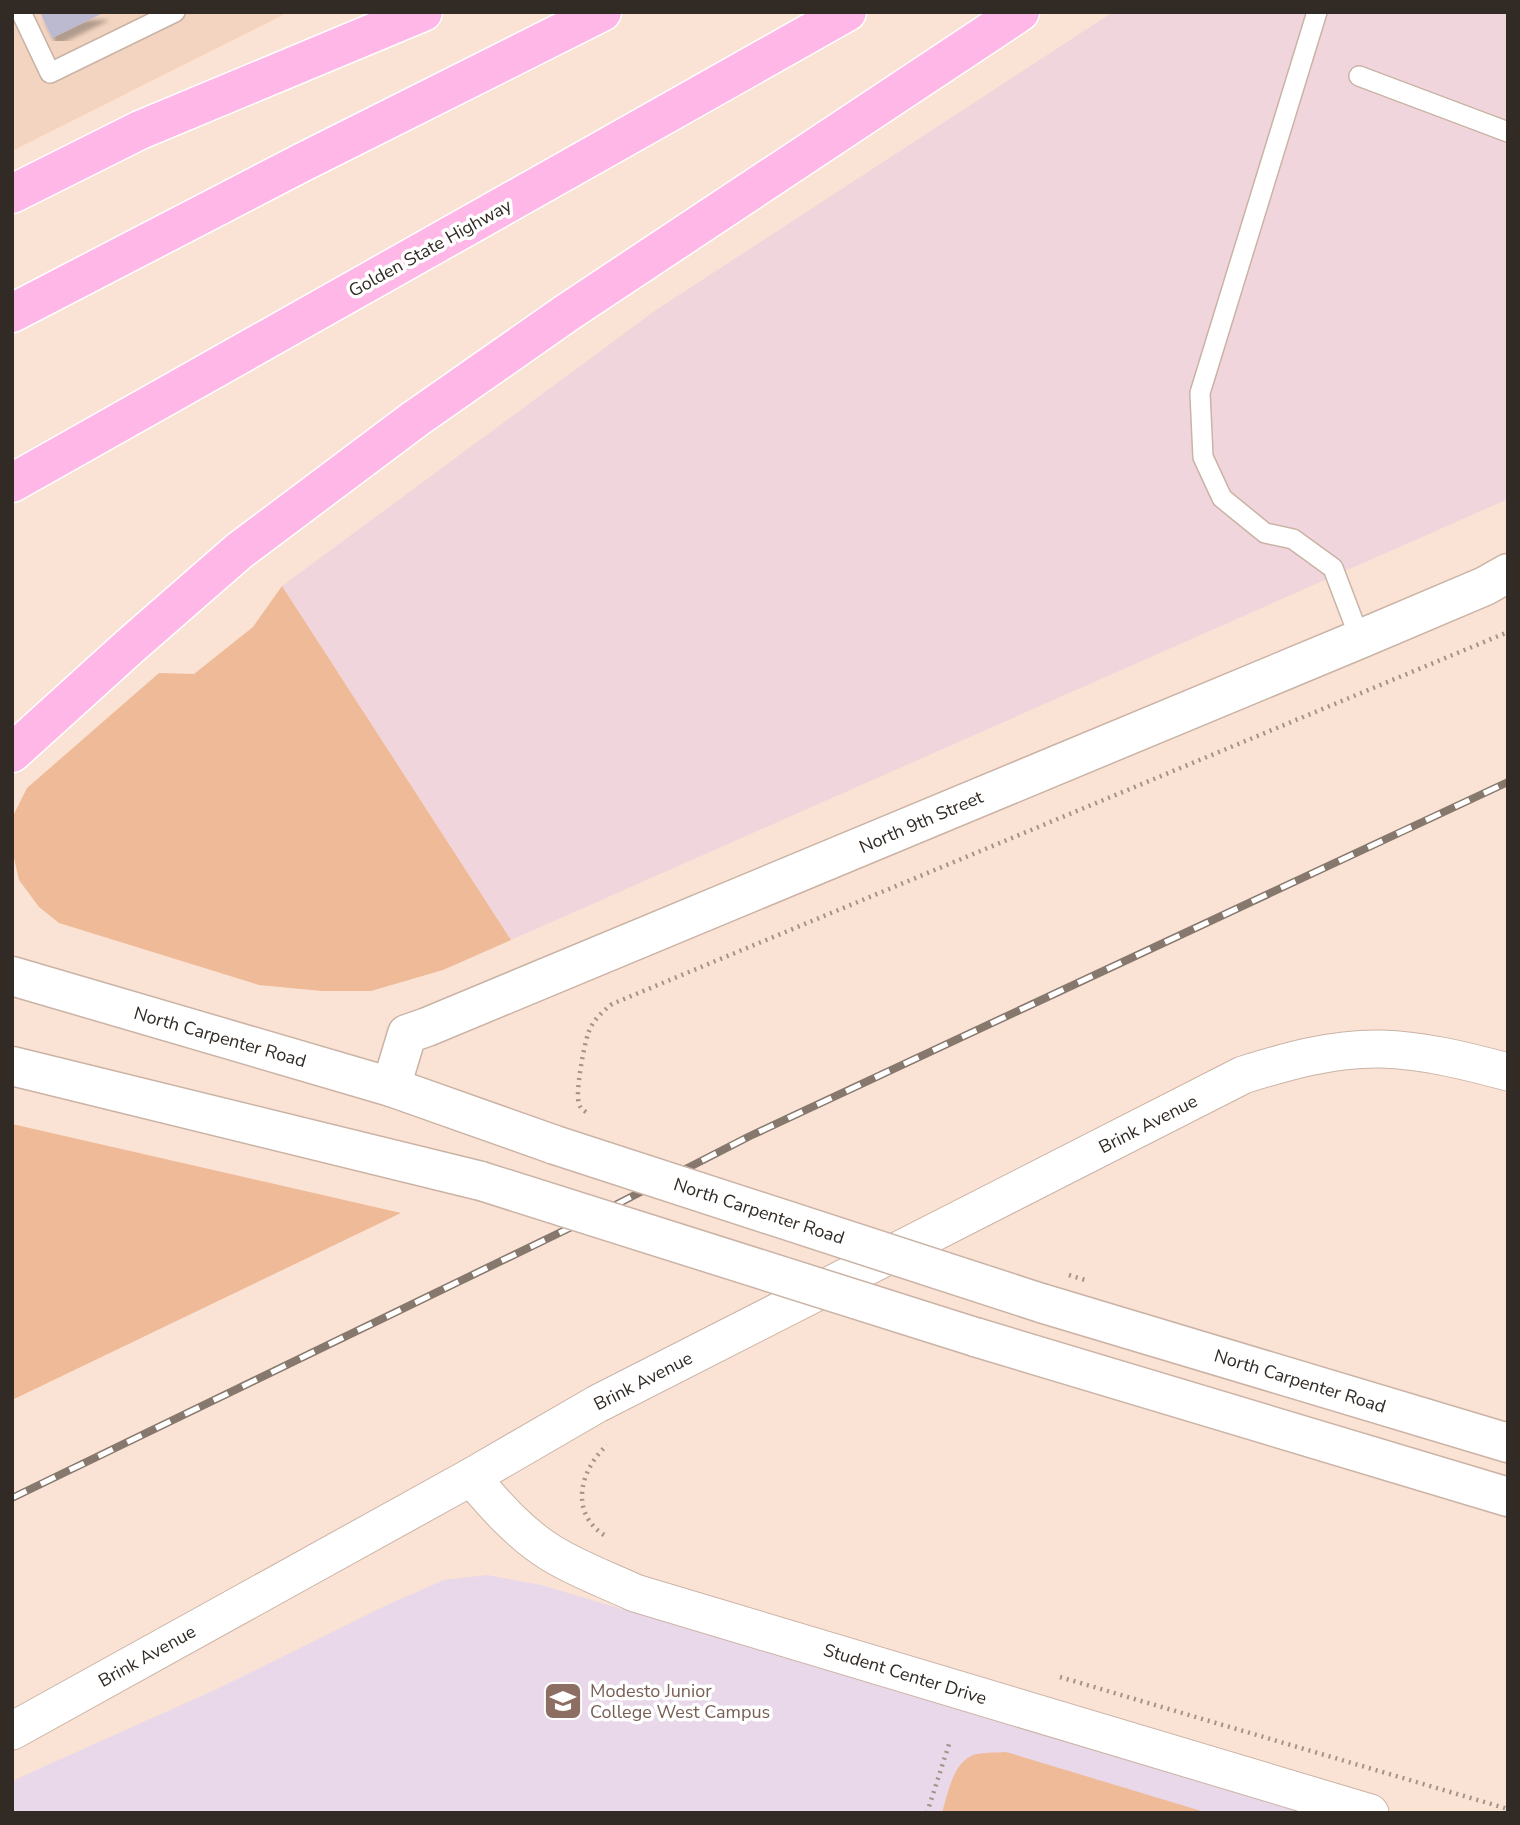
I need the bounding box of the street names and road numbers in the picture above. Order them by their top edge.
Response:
street label: Golden State Highway [344,193,516,303]
street label: North 9th Street [855,785,987,859]
street label: North Carpenter Road [131,1001,309,1073]
street label: Brink Avenue [1094,1089,1202,1159]
street label: North Carpenter Road [671,1172,847,1250]
street label: North Carpenter Road [1211,1343,1389,1419]
street label: Brink Avenue [589,1346,697,1416]
street label: Brink Avenue [94,1619,200,1693]
street label: Student Center Drive [820,1638,990,1710]

